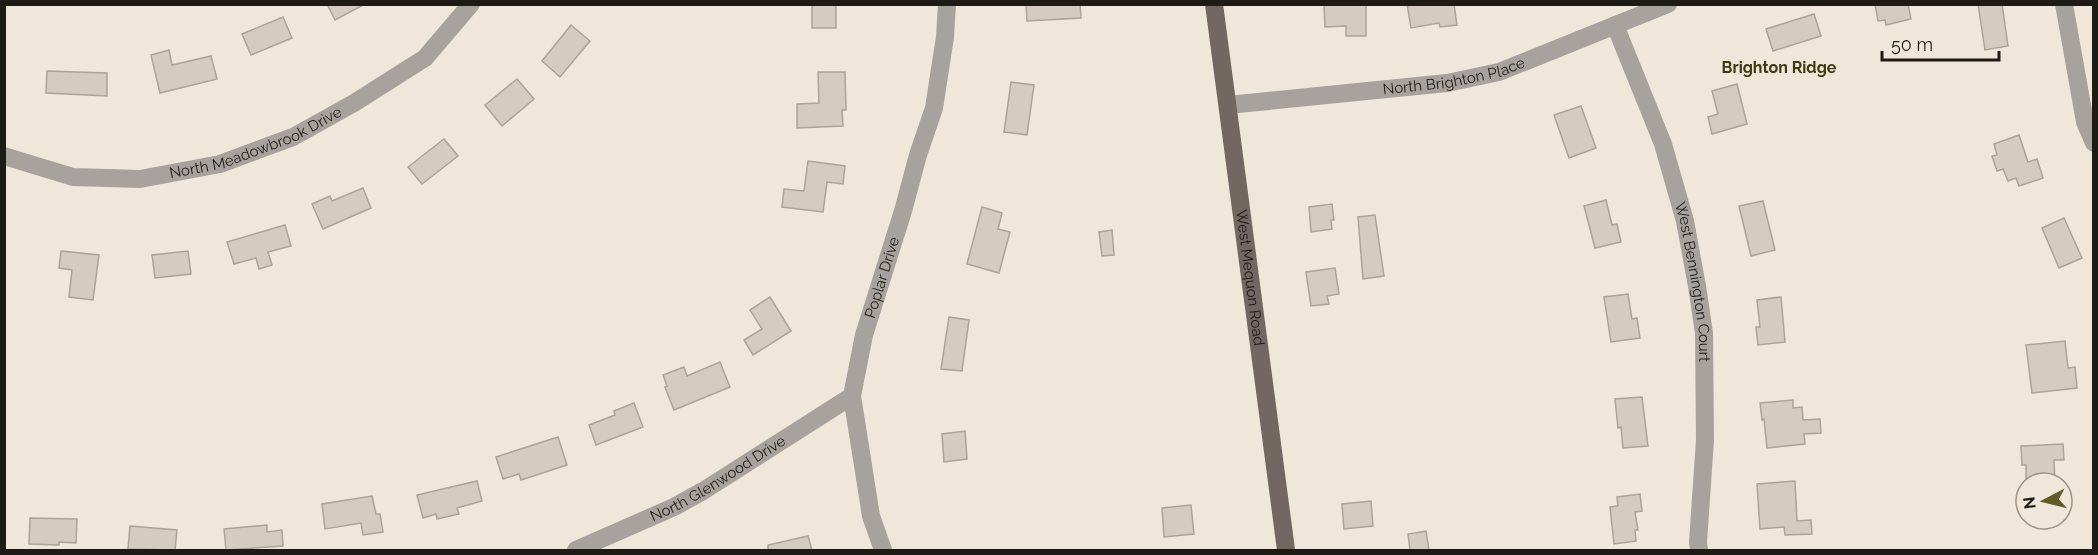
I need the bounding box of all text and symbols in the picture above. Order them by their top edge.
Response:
scale bar [1882,24,1999,62]
text: 50 m [1891,34,1933,55]
street label: North Brighton Place [1382,53,1528,98]
district label: Brighton Ridge [1722,58,1837,77]
street label: North Meadowbrook Drive [168,103,345,182]
street label: West Bennington Court [1671,200,1713,362]
street label: West Mequon Road [1232,208,1268,347]
street label: Poplar Drive [861,234,903,320]
street label: North Glenwood Drive [647,432,789,525]
north arrow [2014,471,2074,531]
text: N [2019,496,2040,510]

